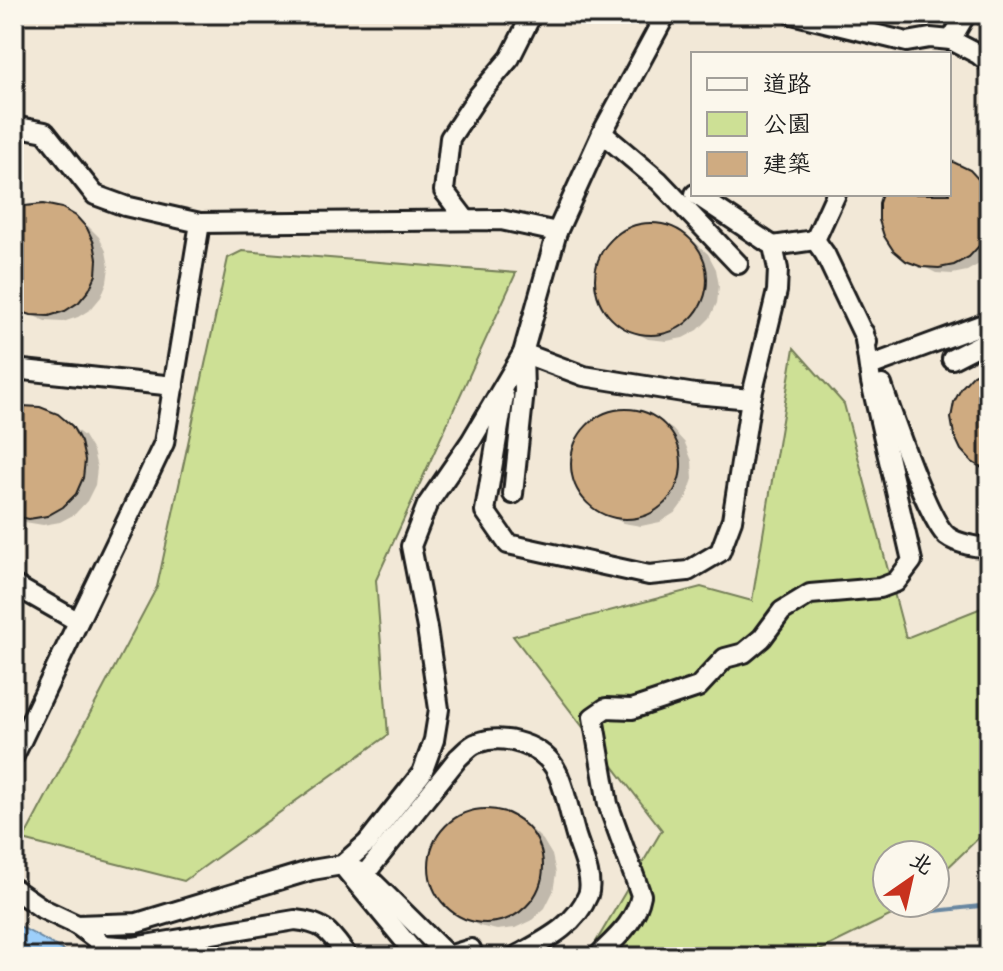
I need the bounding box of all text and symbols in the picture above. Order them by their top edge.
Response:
legend [691,52,951,196]
text: 道路 [763,68,811,102]
text: 公園 [763,108,811,142]
text: 建築 [763,148,811,182]
north arrow [871,839,951,919]
text: 北 [904,845,939,883]

